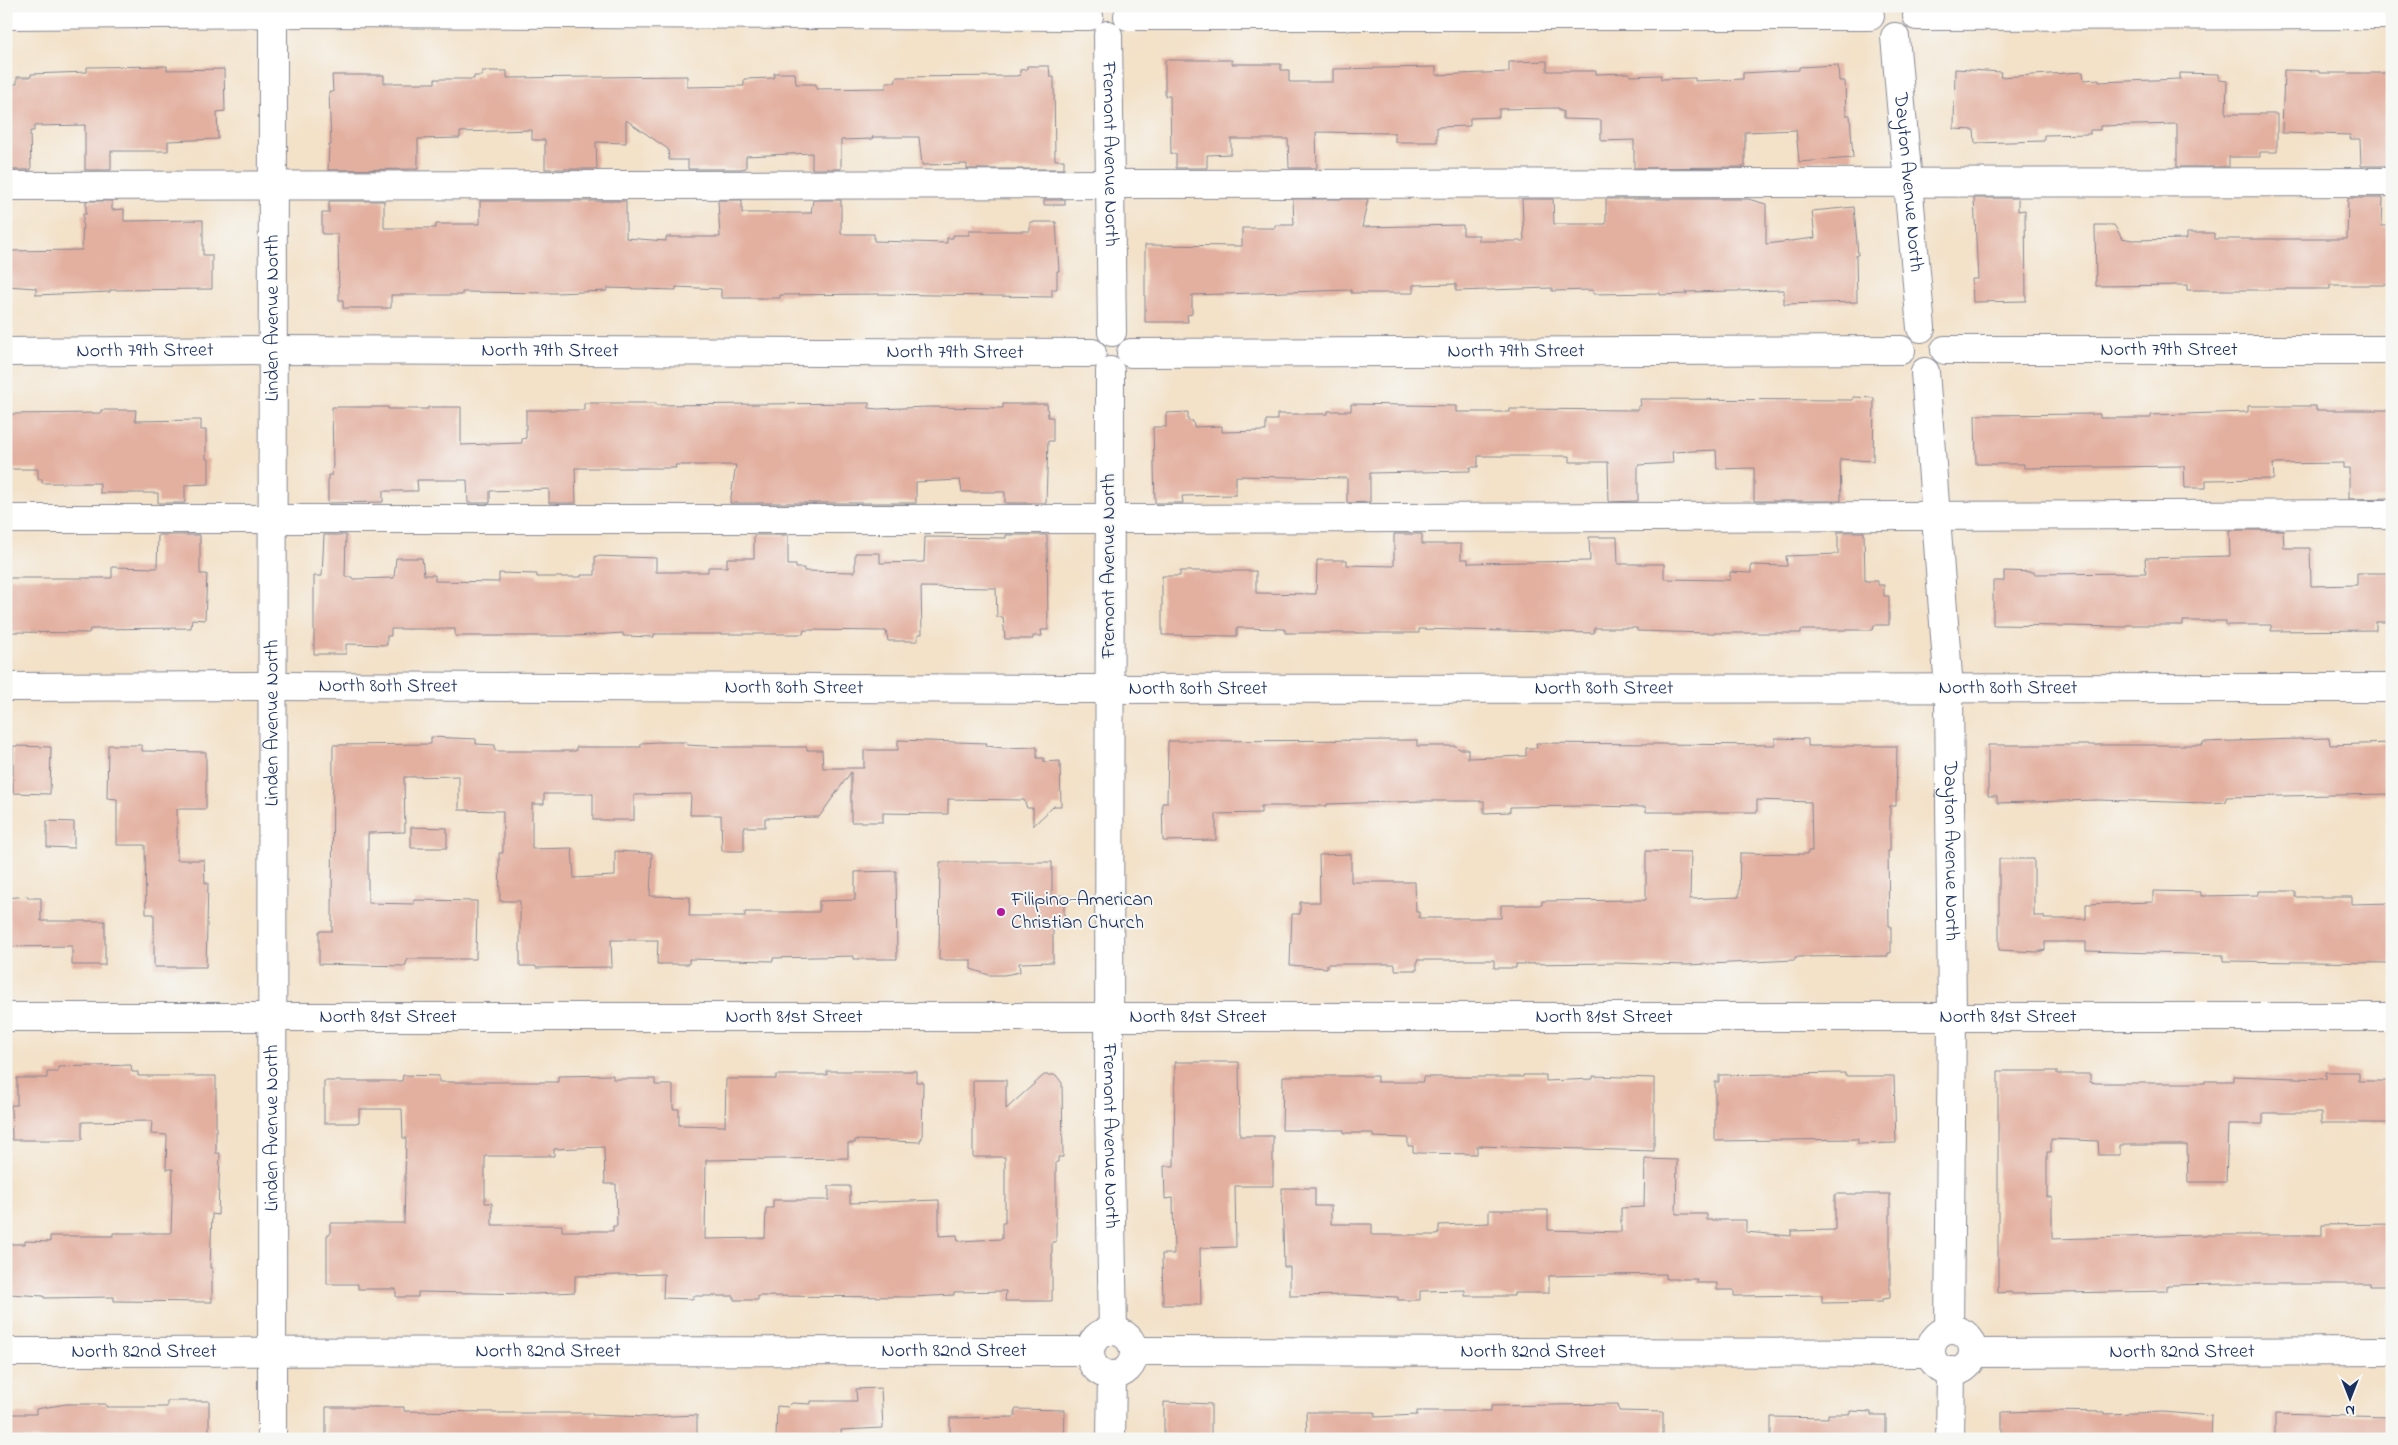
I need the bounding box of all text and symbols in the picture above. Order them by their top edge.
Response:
street label: Fremont Avenue North [1094,60,1125,247]
street label: Dayton Avenue North [1885,91,1930,273]
street label: Linden Avenue North [258,234,287,402]
street label: North 79th Street [76,336,214,366]
street label: North 79th Street [481,336,619,366]
street label: North 79th Street [2100,336,2238,365]
street label: North 79th Street [1447,337,1585,366]
street label: North 79th Street [886,338,1024,367]
street label: Fremont Avenue North [1095,473,1124,660]
street label: Linden Avenue North [258,639,287,807]
street label: North 80th Street [318,672,458,701]
street label: North 80th Street [724,673,864,703]
street label: North 80th Street [1128,674,1268,703]
street label: North 80th Street [1534,674,1674,703]
street label: North 80th Street [1938,674,2078,703]
street label: Dayton Avenue North [1935,760,1966,941]
place label: Filipino-American Christian Church [1010,886,1153,938]
marker: Filipino-American Christian Church [995,906,1007,918]
street label: North 81st Street [319,1003,457,1032]
street label: North 81st Street [725,1003,863,1032]
street label: North 81st Street [1129,1003,1267,1032]
street label: North 81st Street [1535,1003,1673,1032]
street label: North 81st Street [1939,1003,2077,1032]
street label: Fremont Avenue North [1094,1042,1126,1229]
street label: Linden Avenue North [258,1044,287,1212]
street label: North 82nd Street [71,1337,217,1366]
street label: North 82nd Street [475,1337,621,1366]
street label: North 82nd Street [881,1337,1027,1366]
street label: North 82nd Street [1460,1337,1606,1367]
street label: North 82nd Street [2109,1337,2255,1367]
north arrow [2326,1372,2376,1422]
text: N [2345,1399,2355,1420]

